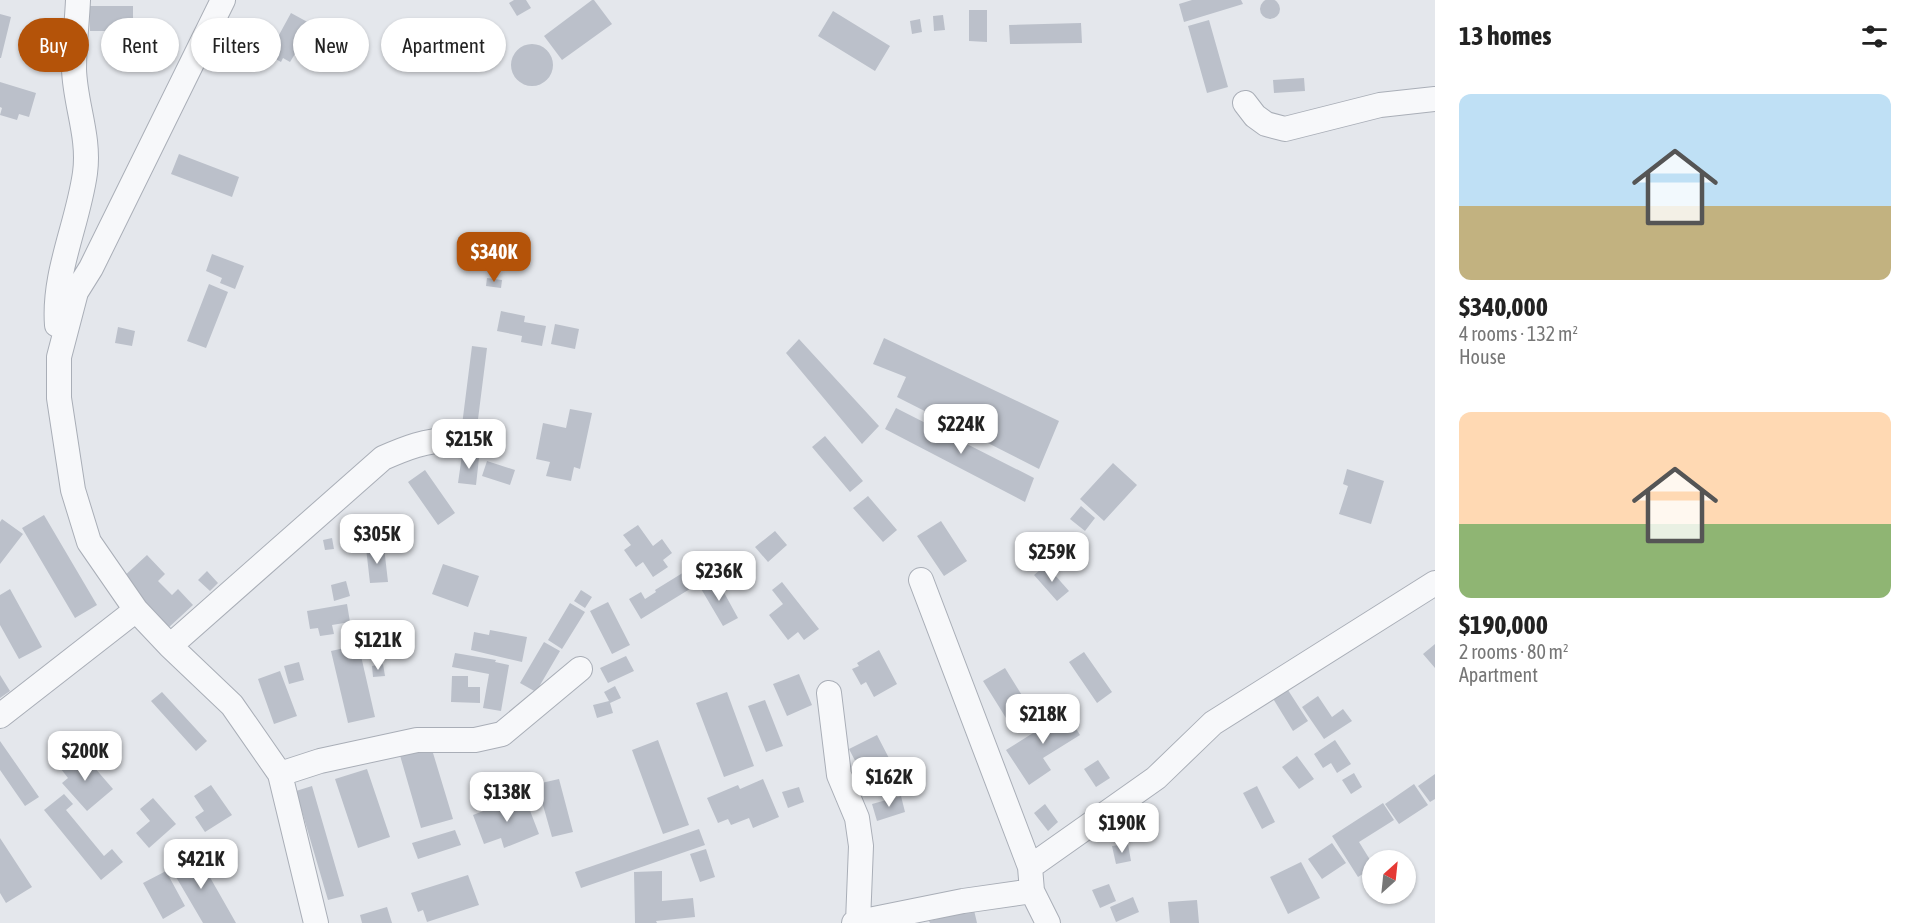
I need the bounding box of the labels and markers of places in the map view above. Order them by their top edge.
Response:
pin: $340K [452,232,536,283]
pin: $224K [919,404,1003,455]
pin: $215K [427,419,511,470]
pin: $305K [335,514,419,565]
pin: $259K [1010,532,1094,583]
pin: $236K [677,551,761,602]
pin: $121K [336,620,420,671]
pin: $218K [1001,694,1085,745]
pin: $200K [43,731,127,782]
pin: $162K [847,757,931,808]
pin: $138K [465,772,549,823]
pin: $190K [1080,803,1164,854]
pin: $421K [159,839,243,890]

